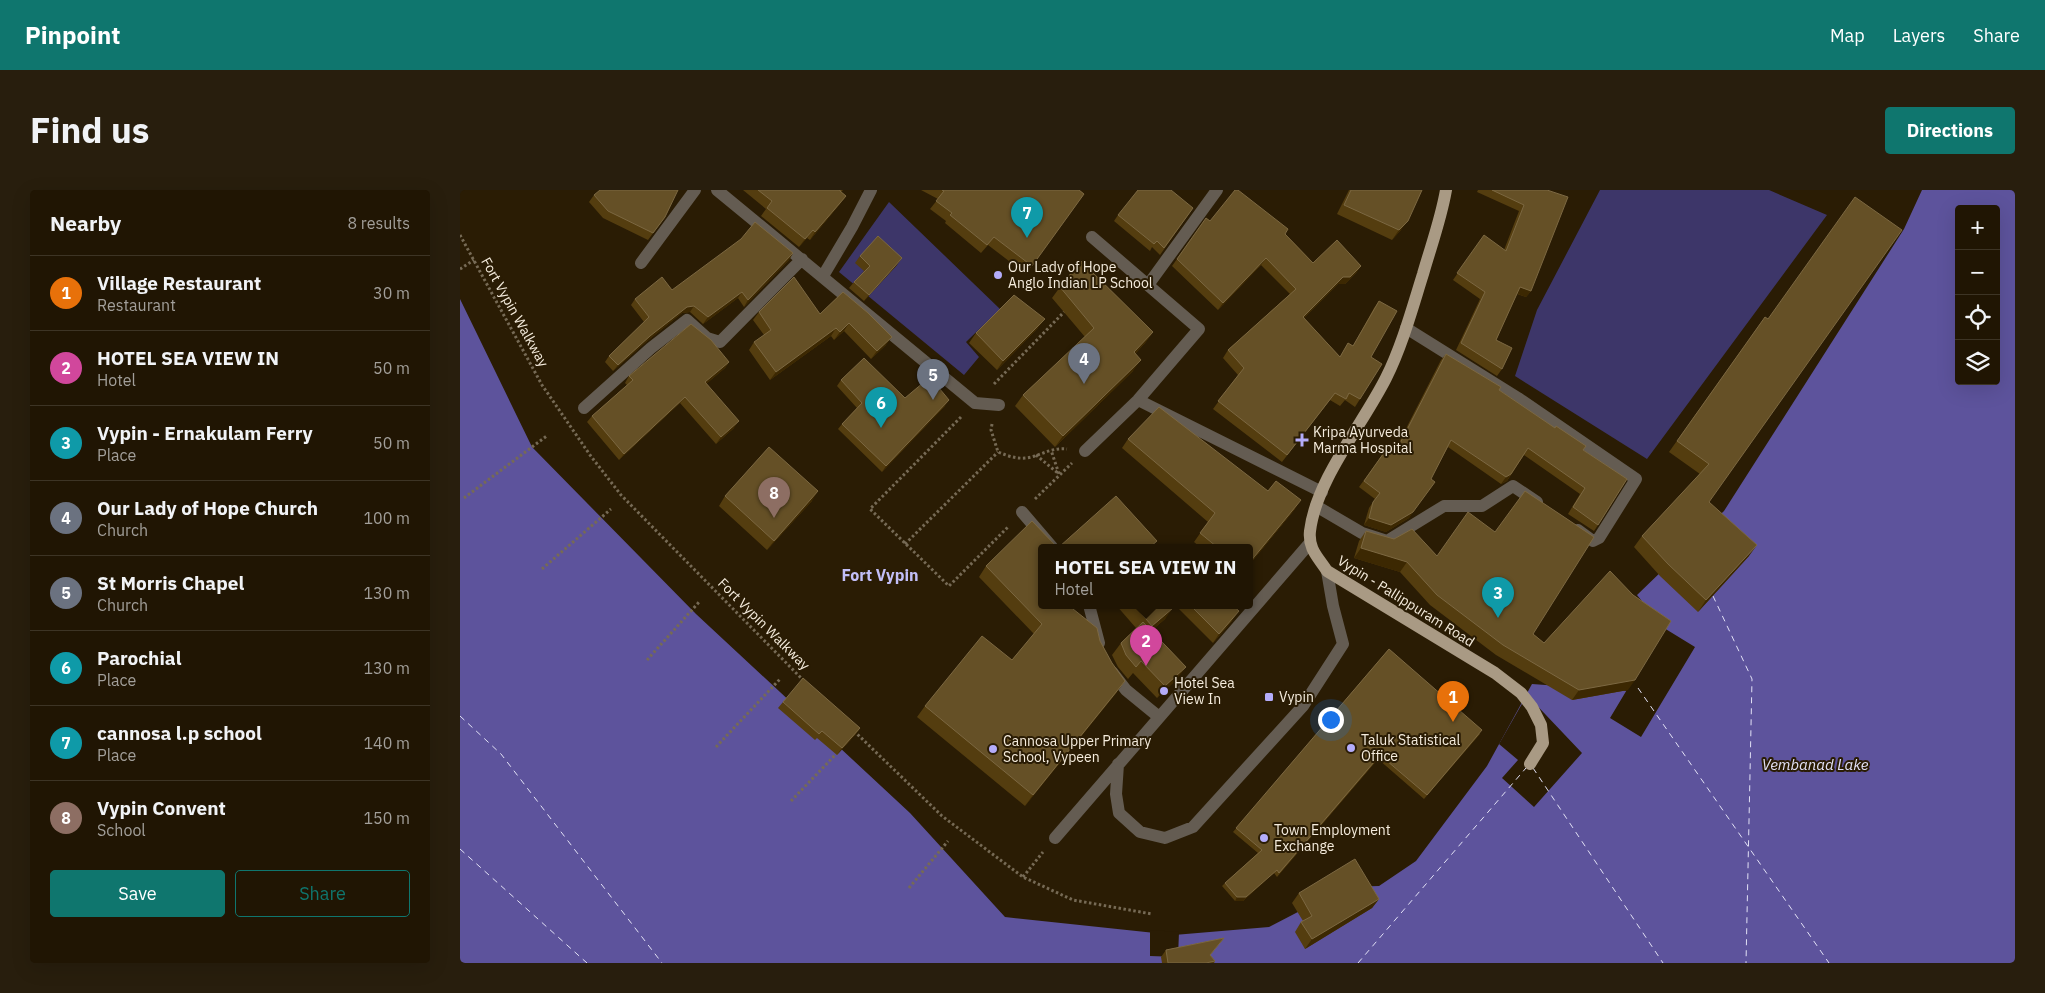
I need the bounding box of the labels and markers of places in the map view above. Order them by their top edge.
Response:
pin: 7 [1011,197,1043,238]
place label: Our Lady of Hope Anglo Indian LP School [1008,258,1153,292]
marker: Our Lady of Hope Anglo Indian LP School [992,269,1004,281]
pin: 4 [1068,343,1100,384]
pin: 5 [917,359,949,400]
pin: 6 [865,387,897,428]
place label: Kripa Ayurveda Marma Hospital [1313,423,1413,457]
marker: Kripa Ayurveda Marma Hospital [1295,433,1309,447]
pin: 8 [758,477,790,518]
pin: 3 [1482,577,1514,618]
pin: 2 [1130,625,1162,666]
place label: Hotel Sea View In [1174,674,1235,708]
pin: 1 [1437,681,1469,722]
marker: Hotel Sea View In [1158,685,1170,697]
place label: Vypin [1279,688,1314,706]
marker: Vypin [1263,691,1275,703]
place label: Taluk Statistical Office [1361,731,1461,765]
place label: Cannosa Upper Primary School, Vypeen [1003,732,1151,766]
marker: Taluk Statistical Office [1345,742,1357,754]
marker: Cannosa Upper Primary School, Vypeen [987,743,999,755]
place label: Town Employment Exchange [1274,821,1391,855]
marker: Town Employment Exchange [1258,832,1270,844]

